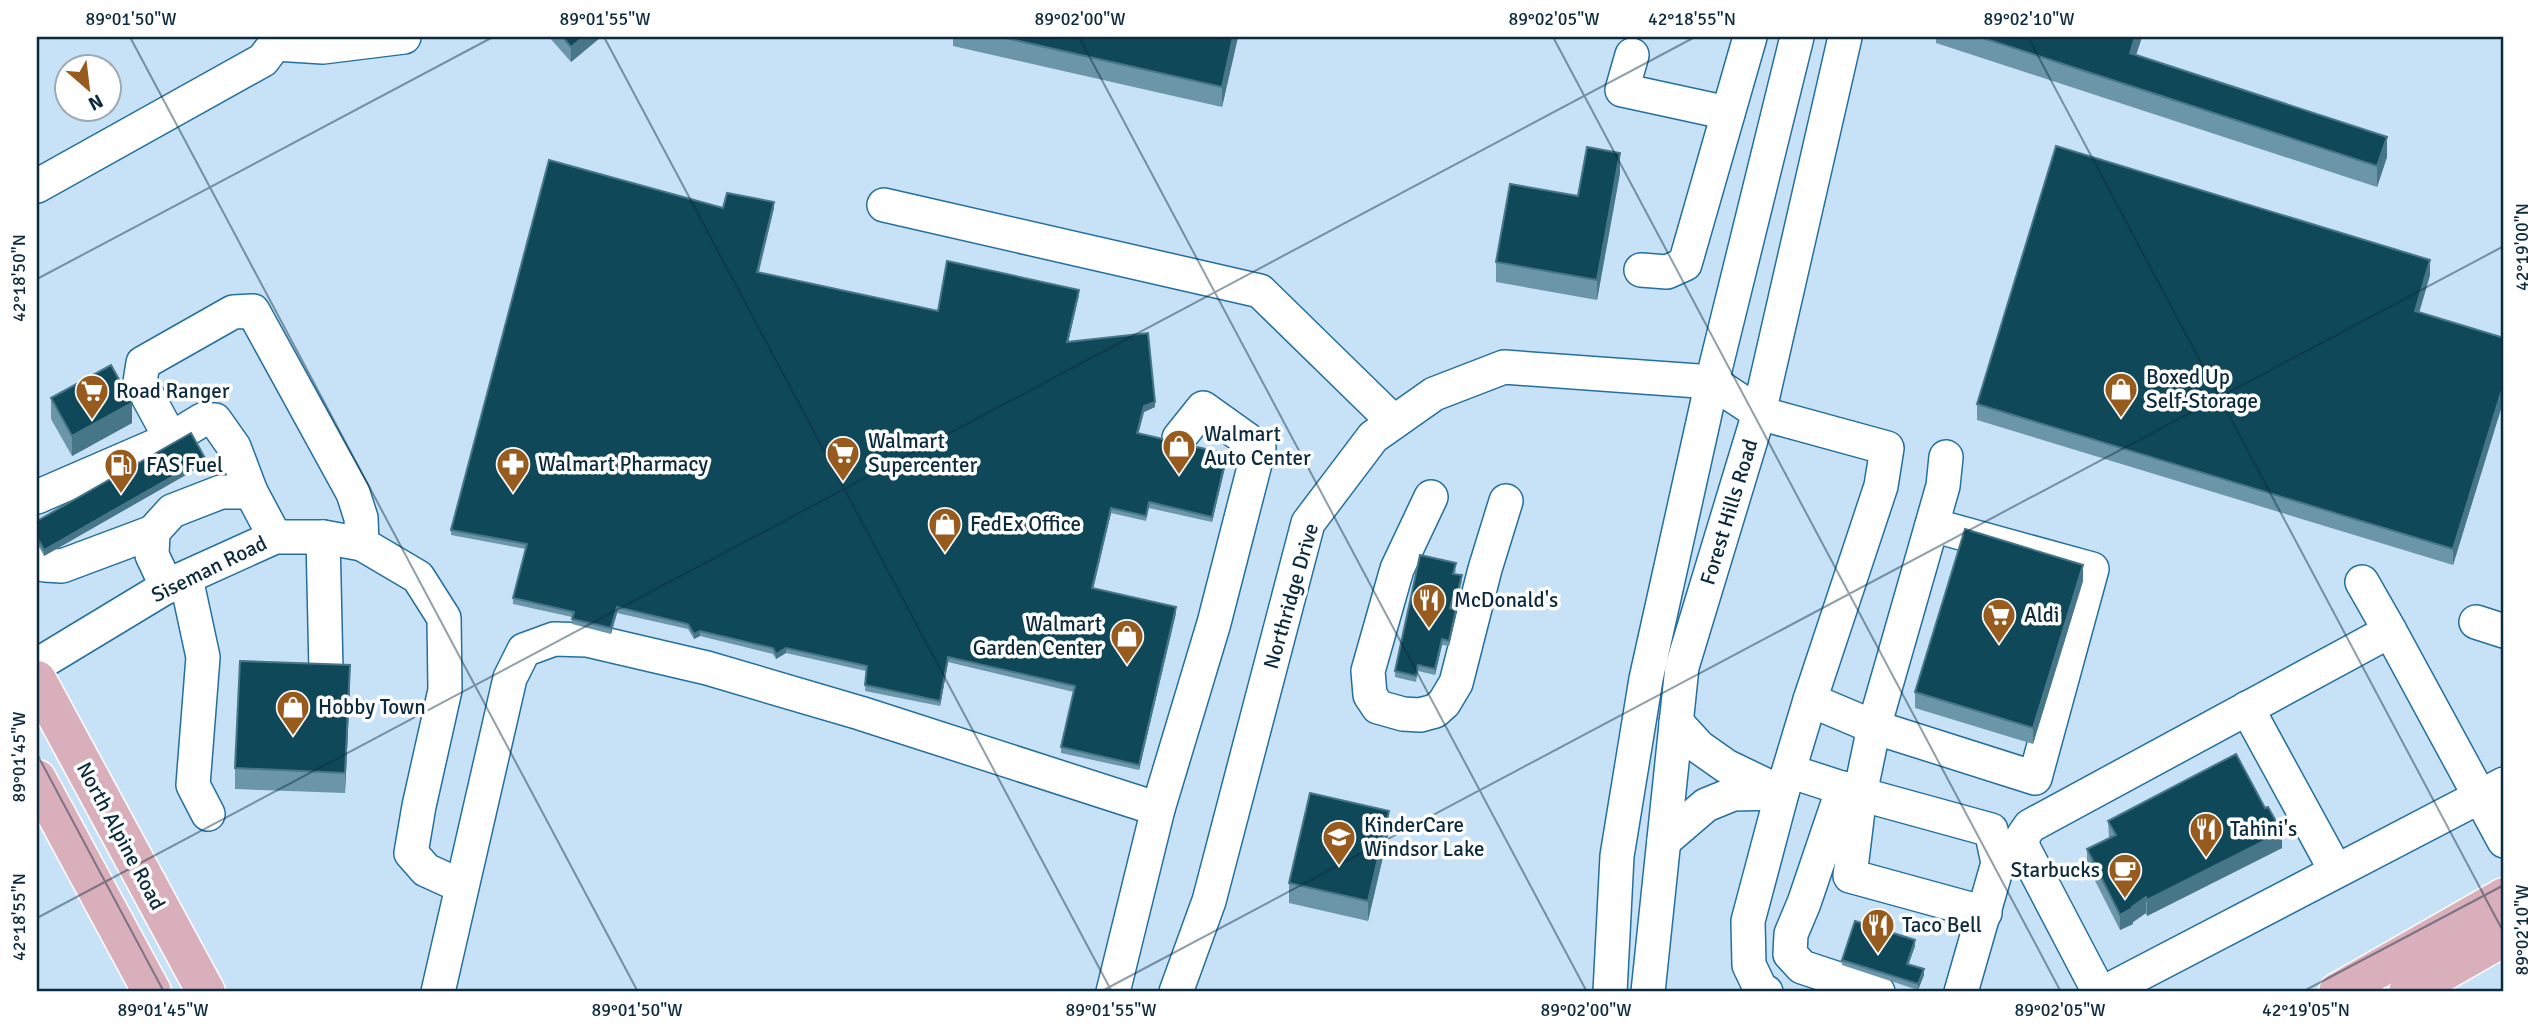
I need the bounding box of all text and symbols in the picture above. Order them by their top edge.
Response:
text: 89°01'50"W [86,8,176,30]
text: 89°01'55"W [560,8,650,30]
text: 89°02'00"W [1035,8,1125,30]
text: 89°02'05"W [1509,8,1599,30]
text: 42°18'55"N [1648,8,1736,30]
text: 89°02'10"W [1984,8,2074,30]
north arrow [52,52,122,122]
text: N [84,88,107,116]
text: 42°19'00"N [2511,203,2533,291]
text: 42°18'50"N [8,234,30,322]
place label: Boxed Up Self-Storage [2146,364,2258,414]
shop icon: Boxed Up Self-Storage [2102,370,2140,419]
supermarket icon: Road Ranger [73,372,111,421]
place label: Road Ranger [116,378,230,404]
place label: Walmart Auto Center [1204,421,1311,471]
shop icon: Walmart Auto Center [1160,427,1198,476]
place label: Walmart Supercenter [868,428,978,478]
supermarket icon: Walmart Supercenter [824,434,862,483]
street label: Forest Hills Road [1694,436,1764,588]
pharmacy icon: Walmart Pharmacy [494,445,532,494]
fuel station icon: FAS Fuel [102,446,140,495]
place label: Walmart Pharmacy [538,451,708,477]
place label: FAS Fuel [146,452,223,478]
shop icon: FedEx Office [926,505,964,554]
place label: FedEx Office [970,511,1081,537]
street label: Northridge Drive [1258,520,1324,672]
street label: Siseman Road [147,530,271,608]
restaurant icon: McDonald's [1410,581,1448,630]
place label: McDonald's [1454,587,1558,613]
supermarket icon: Aldi [1980,596,2018,645]
place label: Aldi [2024,602,2059,628]
place label: Walmart Garden Center [973,611,1102,661]
shop icon: Walmart Garden Center [1108,617,1146,666]
shop icon: Hobby Town [274,688,312,737]
place label: Hobby Town [318,694,426,720]
text: 89°01'45"W [8,712,30,802]
street label: North Alpine Road [71,758,171,914]
restaurant icon: Tahini's [2187,810,2225,859]
place label: KinderCare Windsor Lake [1364,812,1485,862]
place label: Tahini's [2230,816,2297,842]
school or university icon: KinderCare Windsor Lake [1320,818,1358,867]
cafe icon: Starbucks [2106,851,2144,900]
place label: Starbucks [2010,857,2100,883]
text: 42°18'55"N [8,873,30,961]
text: 89°02'10"W [2511,885,2533,975]
restaurant icon: Taco Bell [1859,906,1897,955]
place label: Taco Bell [1902,912,1982,938]
text: 89°01'45"W [118,999,208,1021]
text: 89°01'50"W [592,999,682,1021]
text: 89°01'55"W [1066,999,1156,1021]
text: 89°02'00"W [1541,999,1631,1021]
text: 89°02'05"W [2015,999,2105,1021]
text: 42°19'05"N [2262,999,2350,1021]

